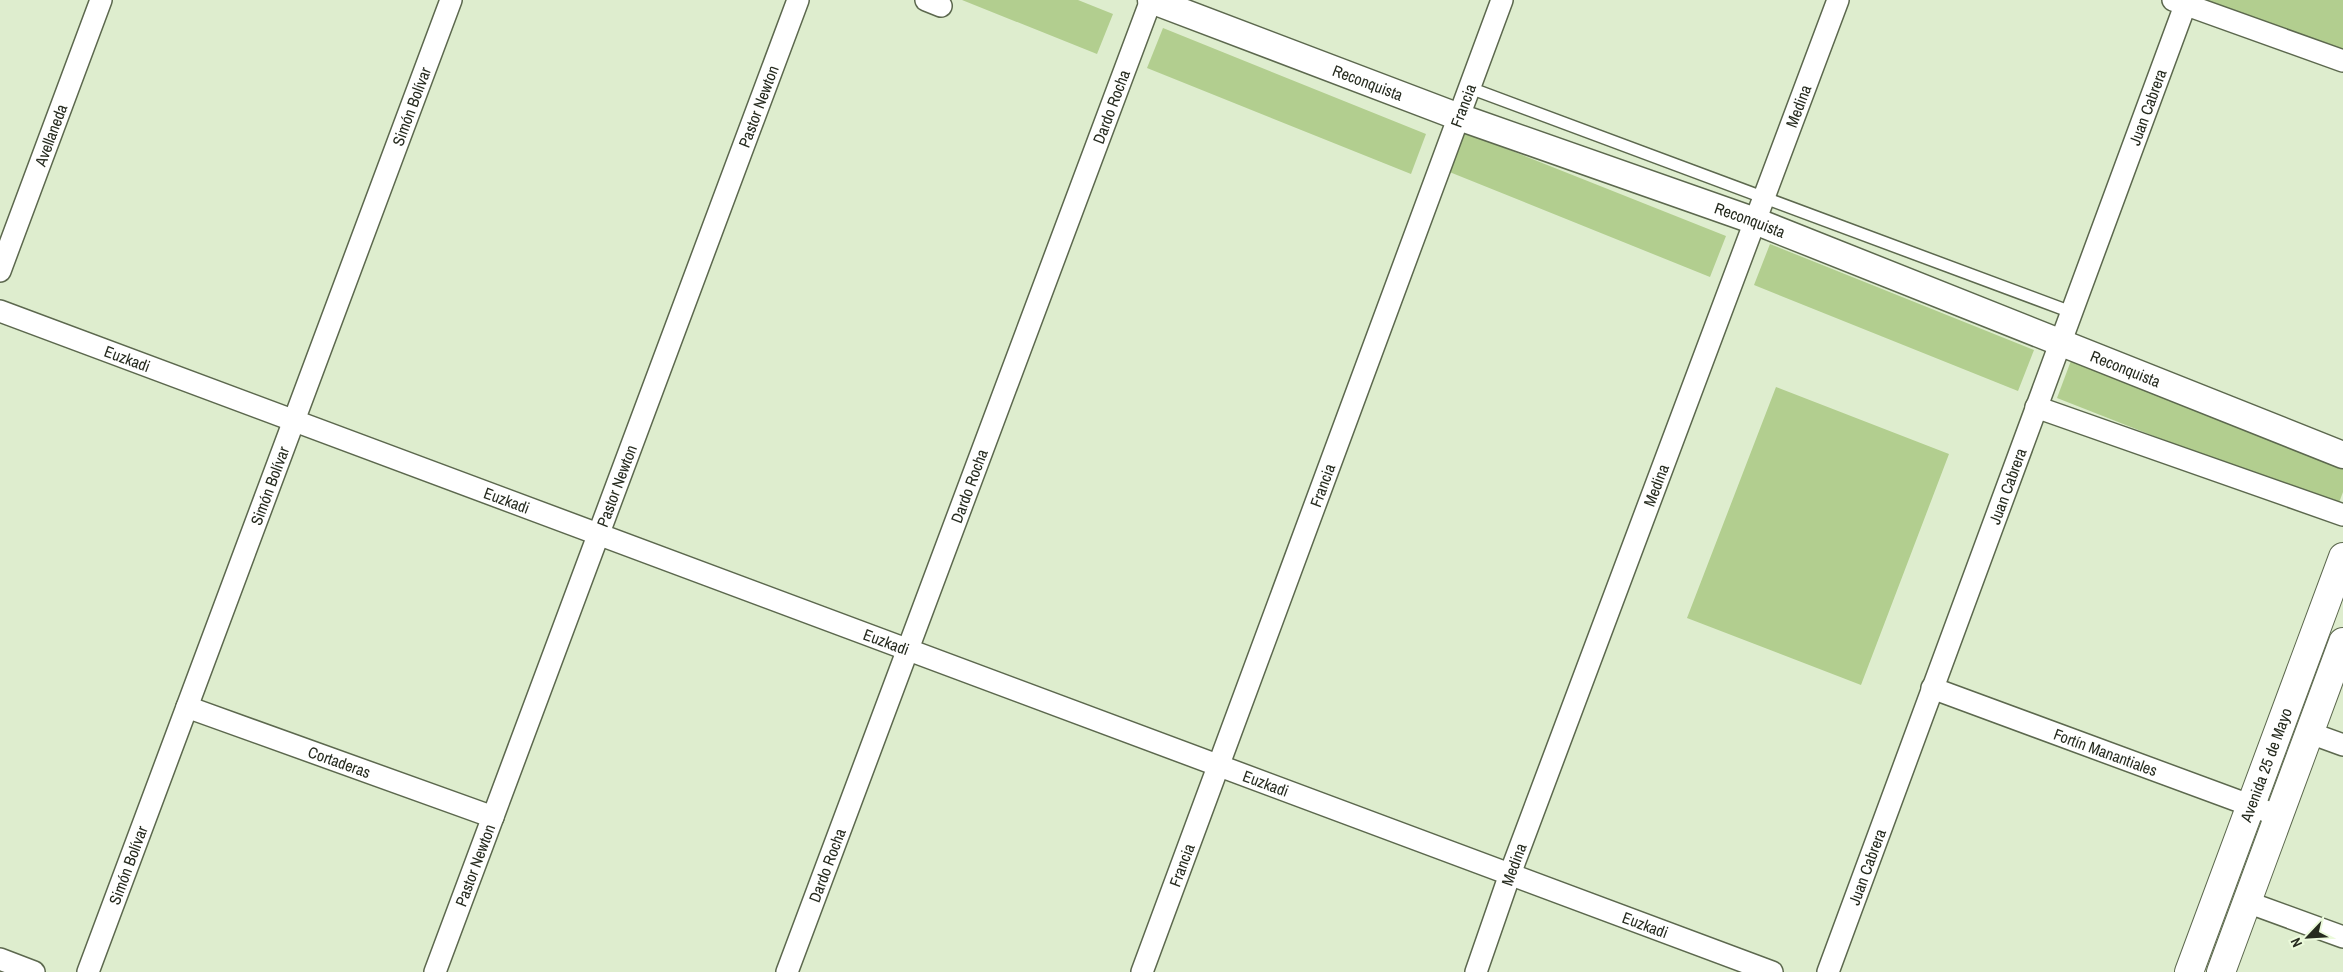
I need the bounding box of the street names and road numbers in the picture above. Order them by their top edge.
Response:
street label: Reconquista [1330,59,1407,106]
street label: Pastor Newton [733,62,784,151]
street label: Simón Bolívar [387,63,436,149]
street label: Juan Cabrera [2123,65,2172,148]
street label: Dardo Rocha [1087,66,1135,147]
street label: Francia [1445,80,1481,130]
street label: Medina [1780,81,1816,130]
street label: Avellaneda [29,100,72,170]
street label: Reconquista [1712,197,1789,243]
street label: Euzkadi [101,340,153,377]
street label: Reconquista [2087,345,2164,393]
street label: Pastor Newton [591,442,642,530]
street label: Simón Bolívar [245,443,295,528]
street label: Juan Cabrera [1983,444,2032,527]
street label: Dardo Rocha [945,445,993,526]
street label: Francia [1304,460,1341,510]
street label: Medina [1638,460,1674,510]
street label: Euzkadi [481,481,533,519]
street label: Euzkadi [860,623,912,660]
street label: Avenida 25 de Mayo [2234,705,2297,826]
street label: Fortín Manantiales [2051,723,2160,781]
street label: Cortaderas [305,740,374,783]
street label: Euzkadi [1240,765,1292,802]
street label: Pastor Newton [450,821,500,909]
street label: Simón Bolívar [103,822,153,908]
street label: Dardo Rocha [803,825,851,905]
street label: Juan Cabrera [1843,825,1891,908]
street label: Medina [1496,839,1532,889]
street label: Francia [1164,840,1200,890]
street label: Euzkadi [1619,906,1671,943]

